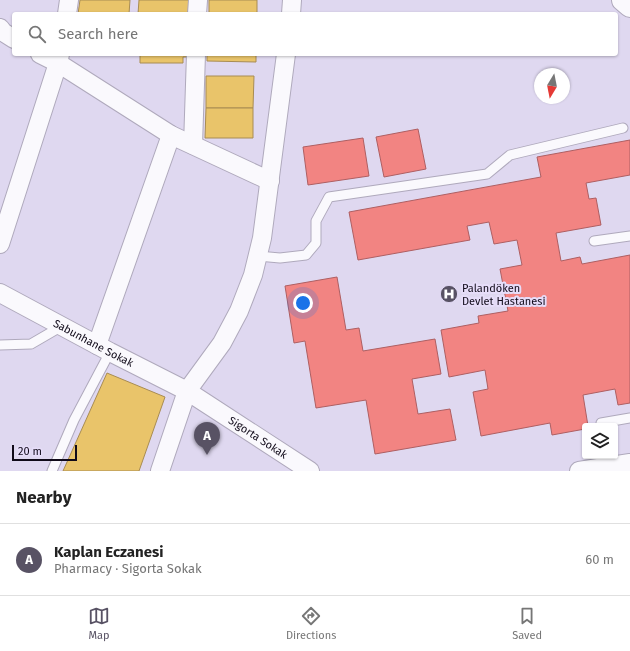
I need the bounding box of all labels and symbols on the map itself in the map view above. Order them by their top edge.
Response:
north arrow [534,68,570,104]
place label: Palandöken Devlet Hastanesi [462,282,546,308]
hospital icon: Palandöken Devlet Hastanesi [439,284,459,304]
your location [293,293,313,313]
street label: Sabunhane Sokak [51,317,136,370]
street label: Sigorta Sokak [226,414,290,462]
pin: A [194,422,220,455]
scale bar [12,443,77,462]

